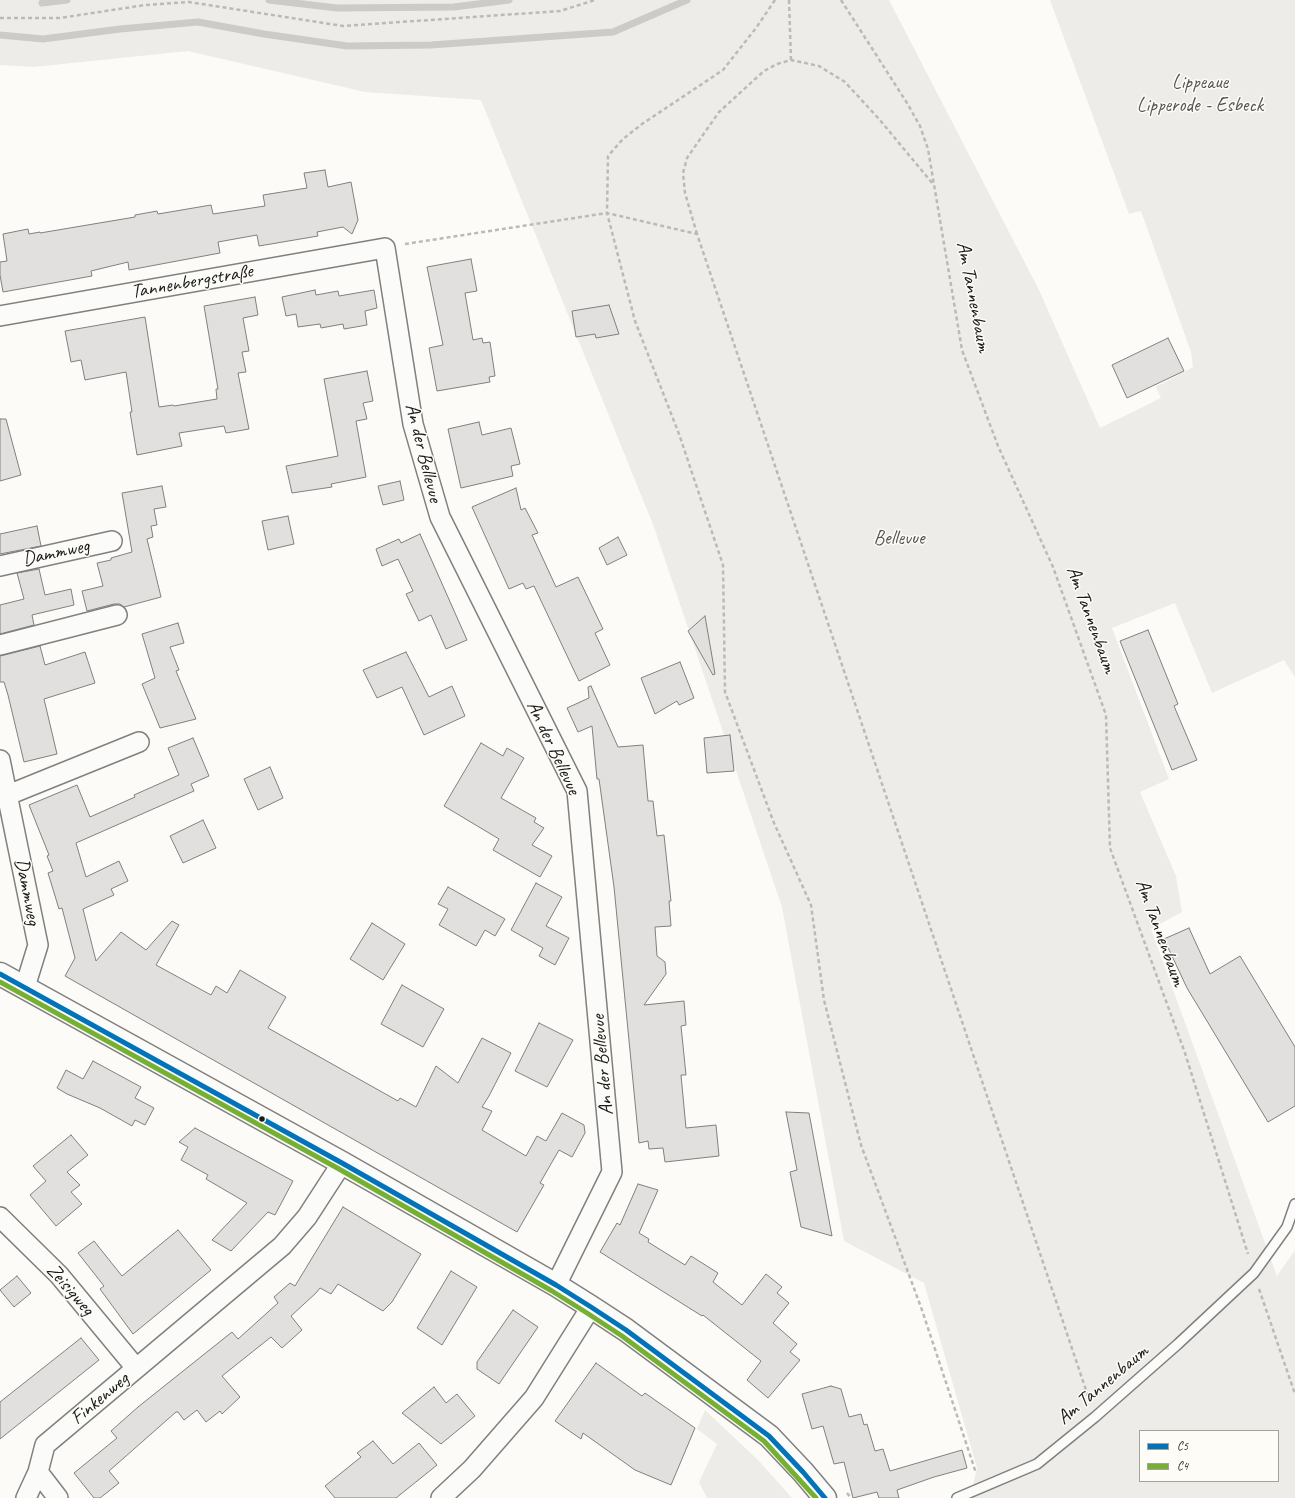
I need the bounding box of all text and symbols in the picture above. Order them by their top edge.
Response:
park label: Lippeaue Lipperode - Esbeck [1137,71,1263,118]
street label: Am Tannenbaum [951,240,995,354]
street label: Tannenbergstraße [129,260,255,304]
street label: An der Bellevue [399,401,447,505]
park label: Bellevue [874,527,924,551]
street label: Dammweg [20,534,92,572]
street label: Am Tannenbaum [1061,563,1121,677]
street label: An der Bellevue [521,697,585,799]
street label: Dammweg [9,856,45,928]
street label: Am Tannenbaum [1130,876,1190,990]
street label: An der Bellevue [587,1014,619,1116]
unlabelled marker [257,1114,267,1124]
street label: Zeisigweg [41,1259,99,1321]
street label: Am Tannenbaum [1052,1340,1154,1430]
street label: Finkenweg [66,1368,134,1430]
legend [1139,1430,1279,1482]
text: C5 [1177,1438,1188,1454]
text: C4 [1177,1458,1188,1474]

